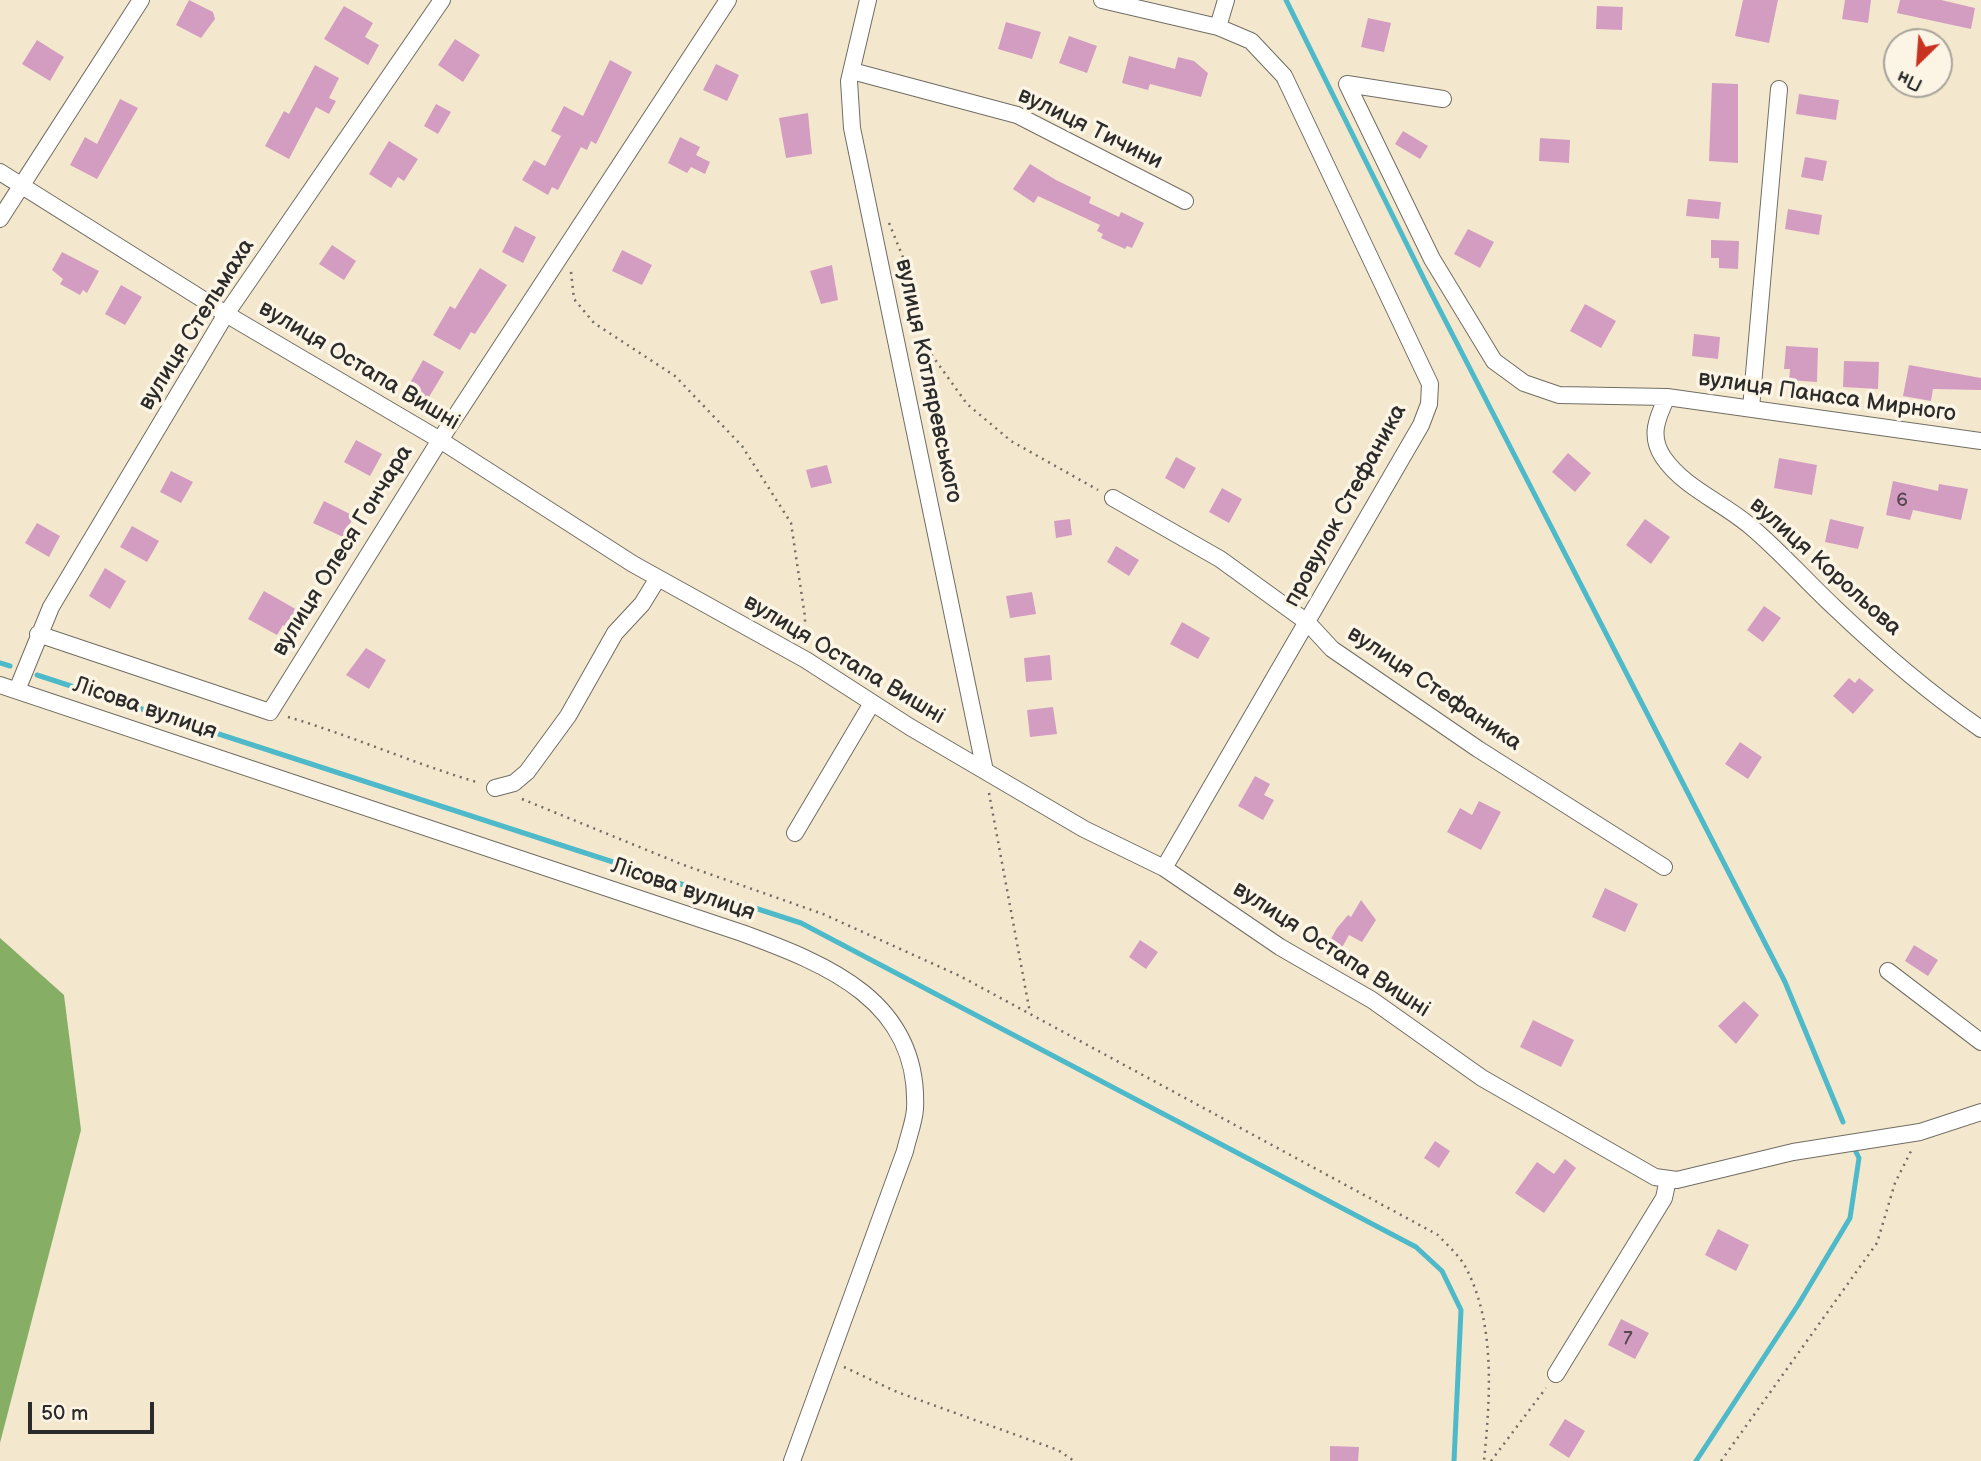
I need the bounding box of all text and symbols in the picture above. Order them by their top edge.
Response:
north arrow [1883,28,1953,98]
text: Пн [1893,65,1926,96]
street label: вулиця Тичини [1013,82,1167,176]
street label: вулиця Стельмаха [133,234,261,416]
street label: вулиця Котляревського [889,256,967,506]
street label: вулиця Остапа Вишні [253,295,465,437]
street label: вулиця Панаса Мирного [1696,365,1958,429]
street label: провулок Стефаника [1279,400,1413,612]
street label: вулиця Олеся Гончара [267,440,419,662]
house number: 6 [1896,490,1908,512]
street label: вулиця Корольова [1743,492,1907,642]
street label: вулиця Остапа Вишні [738,589,950,731]
street label: вулиця Стефаника [1342,620,1526,758]
street label: Лісова вулиця [69,671,221,747]
street label: Лісова вулиця [607,852,759,928]
street label: вулиця Остапа Вишні [1227,876,1435,1024]
house number: 7 [1623,1328,1633,1350]
scale bar [32,1388,158,1432]
text: 50 m [41,1401,88,1426]

